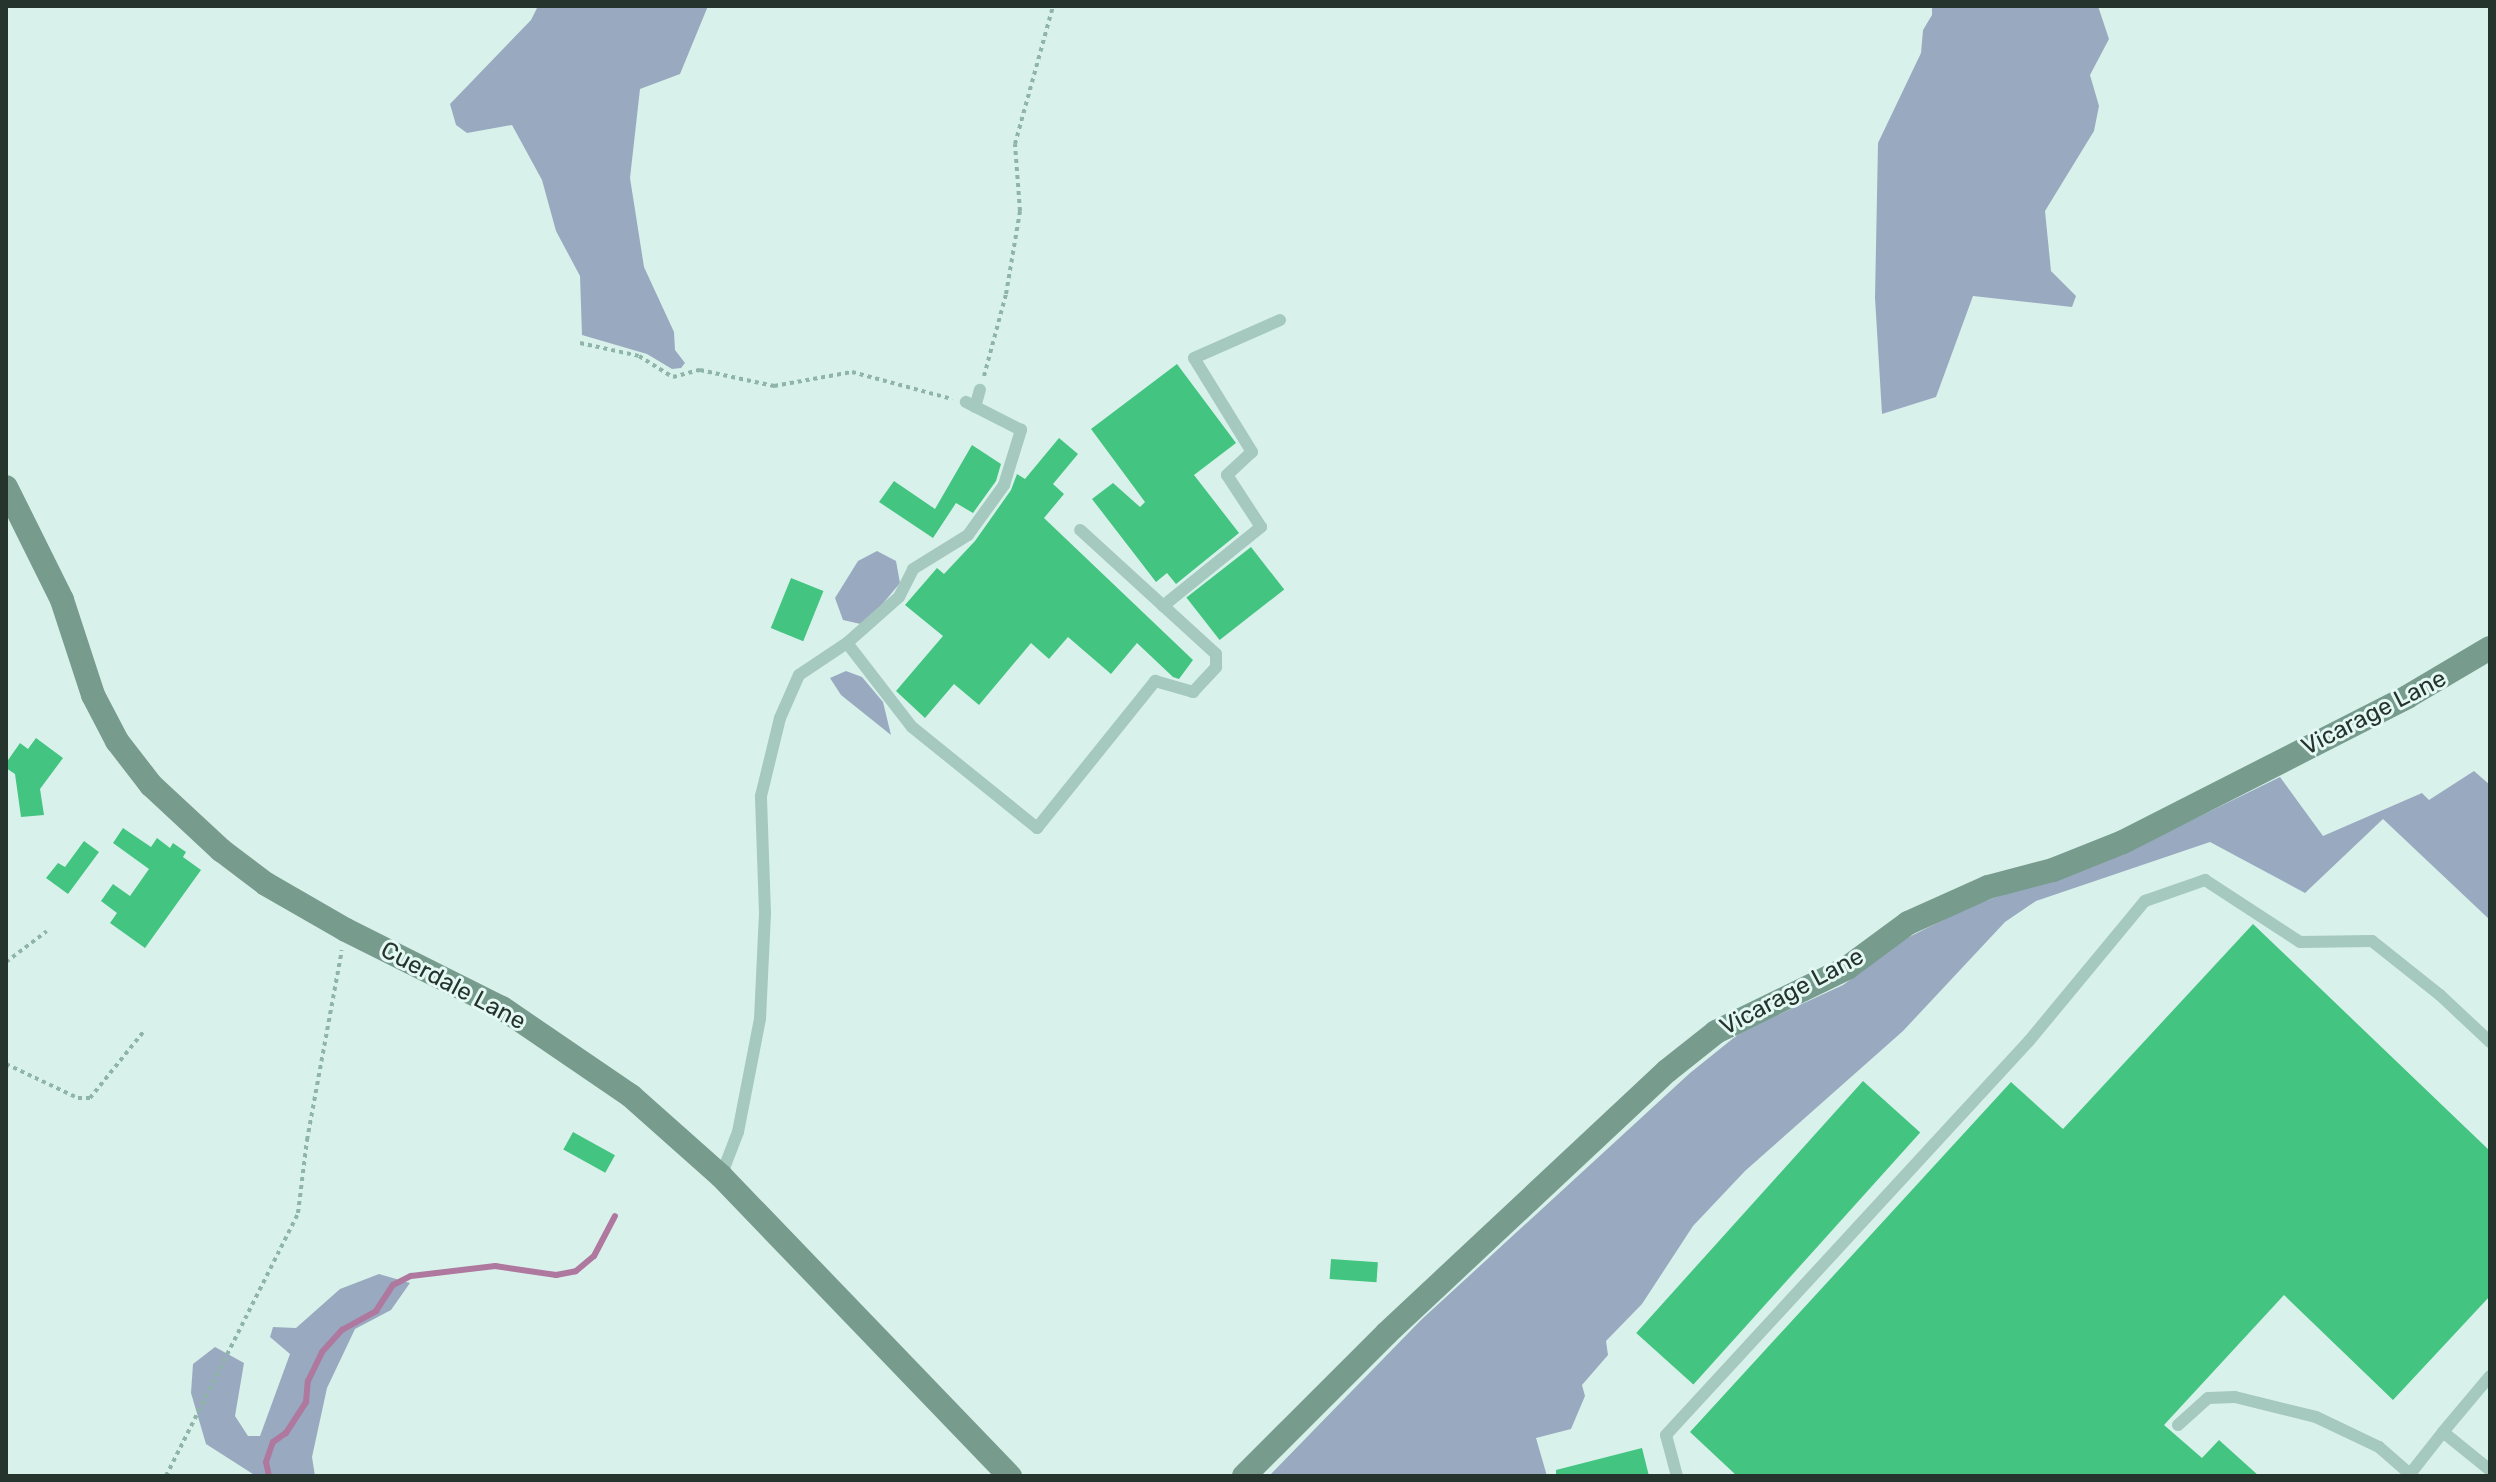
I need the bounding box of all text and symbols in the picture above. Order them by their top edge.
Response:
street label: Vicarage Lane [2297,664,2451,762]
street label: Cuerdale Lane [376,936,530,1036]
street label: Vicarage Lane [1715,942,1869,1042]

